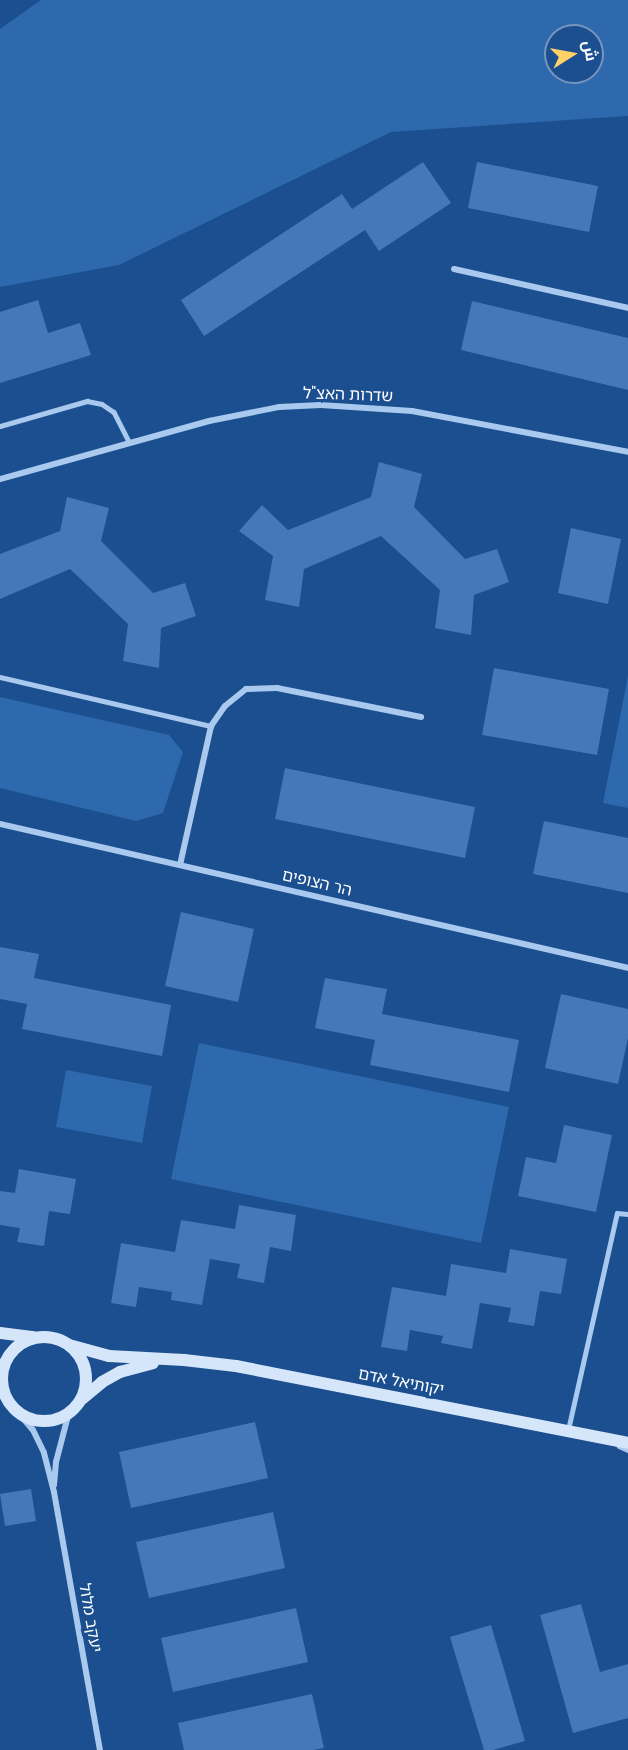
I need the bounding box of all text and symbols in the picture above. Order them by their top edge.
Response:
north arrow [544,24,604,84]
text: ش [577,39,603,63]
street label: שדרות האצ"ל [303,384,393,406]
street label: הר הצופים [280,866,354,900]
street label: יקותיאל אדם [356,1364,446,1400]
street label: יעקב מלול [74,1582,106,1654]

